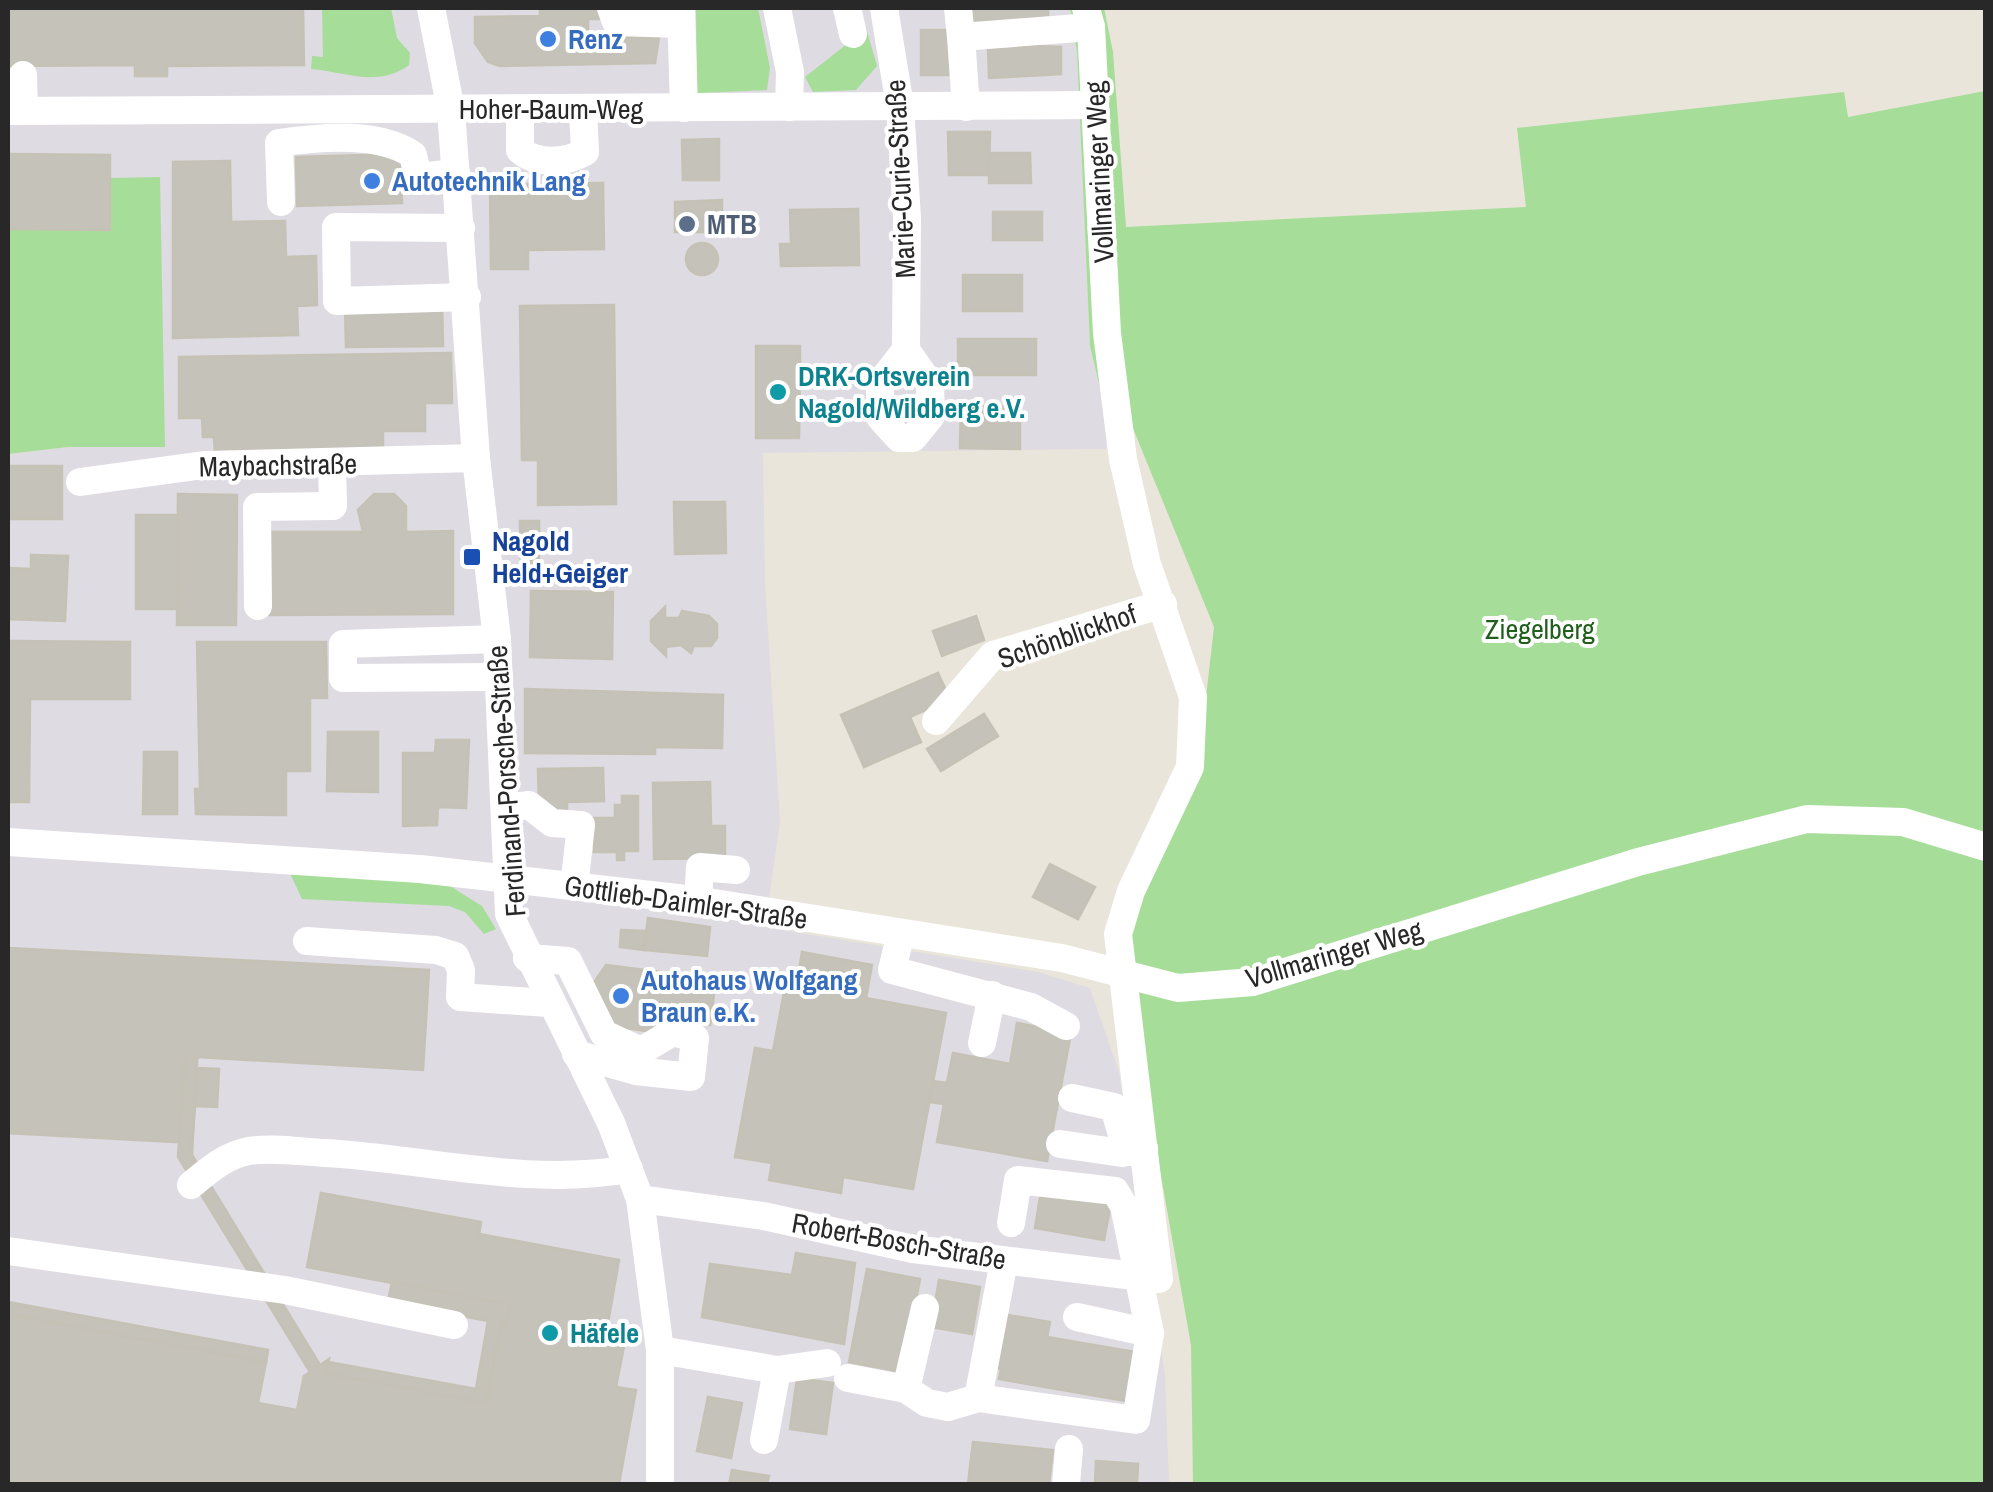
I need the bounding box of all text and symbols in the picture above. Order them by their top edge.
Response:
place label: Renz [568,20,623,58]
marker: Renz [537,28,559,50]
street label: Marie-Curie-Straße [876,79,924,279]
street label: Vollmaringer Weg [1075,80,1123,264]
street label: Hoher-Baum-Weg [459,90,644,128]
place label: Autotechnik Lang [392,162,586,200]
marker: Autotechnik Lang [361,170,383,192]
place label: MTB [707,205,757,243]
marker: MTB [676,213,698,235]
place label: DRK-Ortsverein Nagold/Wildberg e.V. [798,357,1025,427]
marker: DRK-Ortsverein Nagold/Wildberg e.V. [767,381,789,403]
street label: Maybachstraße [199,445,357,485]
place label: Nagold Held+Geiger [492,522,628,592]
marker: Nagold Held+Geiger [461,546,483,568]
street label: Schönblickhof [993,594,1142,677]
park label: Ziegelberg [1485,610,1595,648]
street label: Ferdinand-Porsche-Straße [478,644,534,918]
street label: Gottlieb-Daimler-Straße [562,866,810,938]
street label: Vollmaringer Weg [1241,911,1427,997]
place label: Autohaus Wolfgang Braun e.K. [641,961,857,1031]
marker: Autohaus Wolfgang Braun e.K. [610,985,632,1007]
street label: Robert-Bosch-Straße [789,1203,1009,1279]
place label: Häfele [570,1314,639,1352]
marker: Häfele [539,1322,561,1344]

